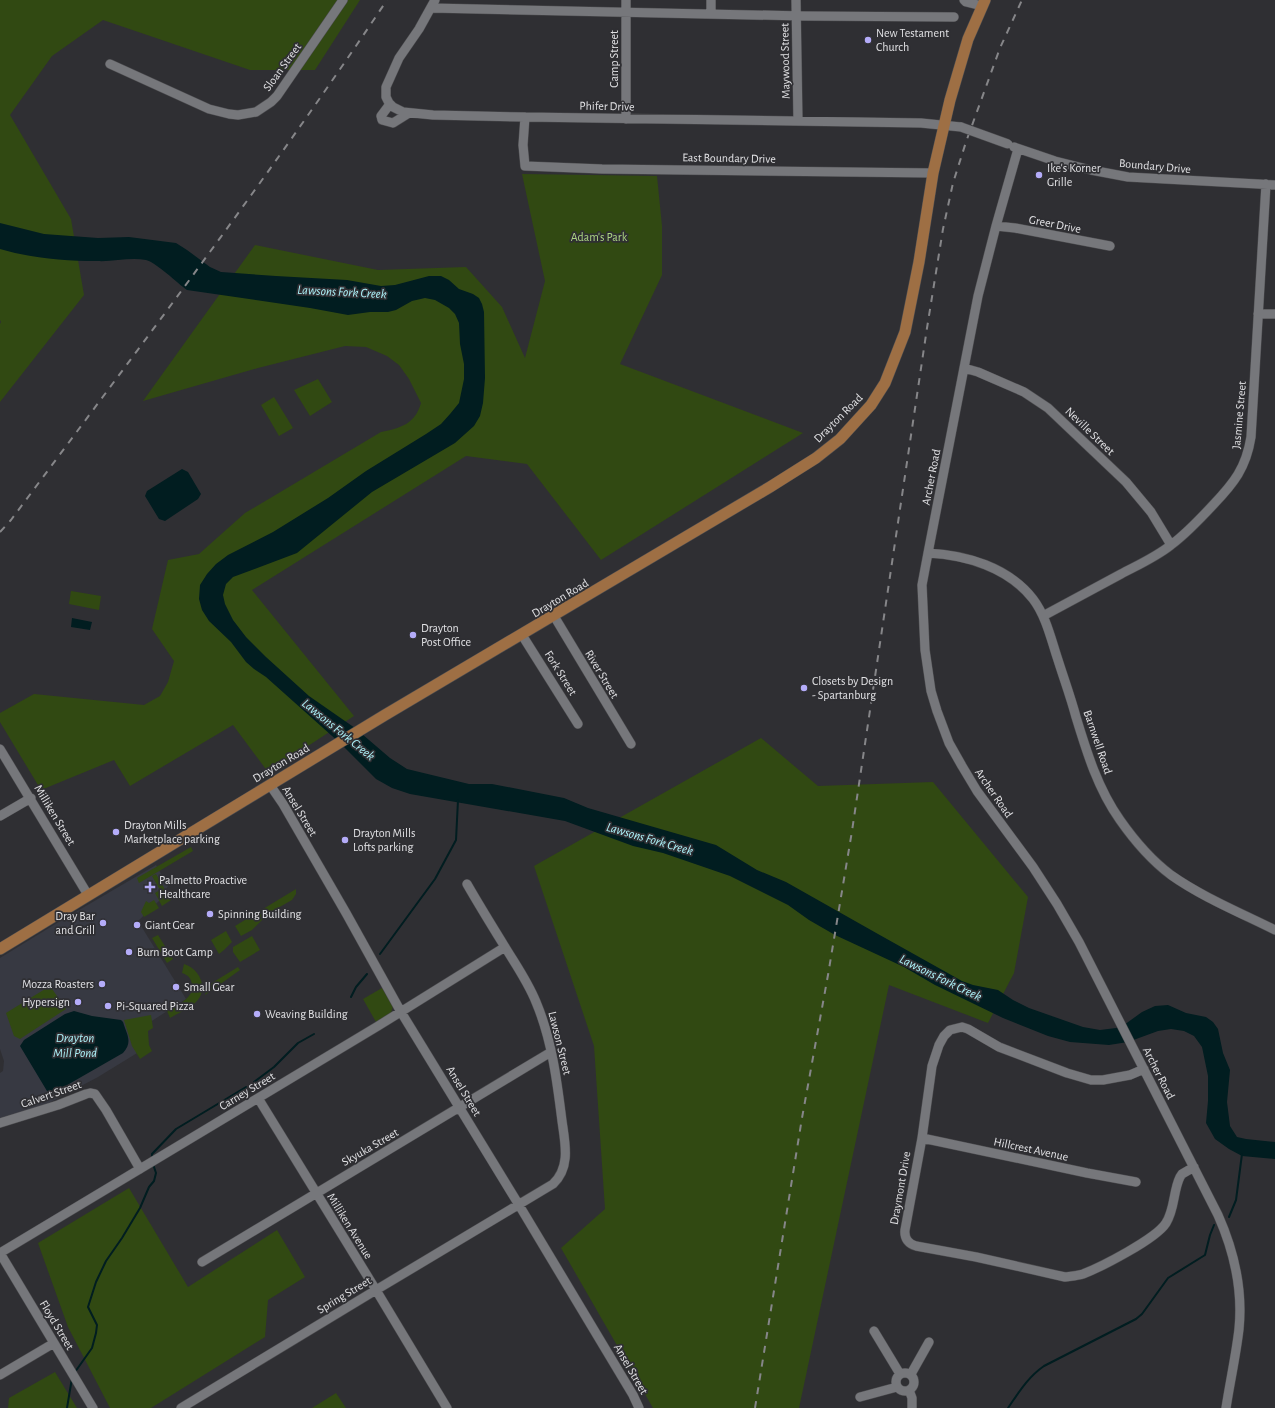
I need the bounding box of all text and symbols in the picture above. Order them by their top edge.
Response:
street label: Maywood Street [778,23,793,99]
place label: New Testament Church [876,27,949,53]
street label: Camp Street [608,30,620,88]
marker: New Testament Church [863,35,873,45]
street label: Sloan Street [261,41,303,93]
street label: Phifer Drive [579,100,635,112]
street label: East Boundary Drive [682,151,776,166]
street label: Boundary Drive [1118,157,1191,176]
place label: Ike's Korner Grille [1047,162,1101,188]
marker: Ike's Korner Grille [1034,170,1044,180]
street label: Greer Drive [1028,213,1082,235]
park label: Adam's Park [571,231,628,243]
water label: Lawsons Fork Creek [297,284,387,301]
street label: Jasmine Street [1230,380,1248,449]
street label: Drayton Road [811,391,865,445]
street label: Neville Street [1063,405,1117,457]
street label: Archer Road [920,448,942,506]
street label: Drayton Road [530,577,591,620]
place label: Drayton Post Office [421,622,471,648]
marker: Drayton Post Office [408,630,418,640]
street label: River Street [583,648,621,700]
street label: Fork Street [543,649,579,698]
place label: Closets by Design - Spartanburg [812,675,893,701]
marker: Closets by Design - Spartanburg [799,683,809,693]
water label: Lawsons Fork Creek [299,697,377,763]
street label: Barnwell Road [1081,708,1115,776]
street label: Drayton Road [251,742,312,785]
street label: Archer Road [973,766,1015,820]
street label: Milliken Street [32,783,78,848]
street label: Ansel Street [280,784,320,838]
place label: Drayton Mills Marketplace parking [124,819,220,845]
water label: Lawsons Fork Creek [605,821,694,858]
marker: Drayton Mills Marketplace parking [111,827,121,837]
place label: Drayton Mills Lofts parking [353,827,415,853]
marker: Drayton Mills Lofts parking [340,835,350,845]
place label: Palmetto Proactive Healthcare [159,874,247,900]
marker: Palmetto Proactive Healthcare [144,881,156,893]
place label: Spinning Building [218,908,302,920]
marker: Spinning Building [205,909,215,919]
place label: Dray Bar and Grill [55,910,95,936]
marker: Dray Bar and Grill [98,918,108,928]
place label: Giant Gear [145,919,194,931]
marker: Giant Gear [132,920,142,930]
place label: Burn Boot Camp [137,946,213,958]
marker: Burn Boot Camp [124,947,134,957]
water label: Lawsons Fork Creek [897,953,983,1004]
place label: Mozza Roasters [22,978,94,990]
marker: Mozza Roasters [97,979,107,989]
place label: Small Gear [184,981,235,993]
marker: Small Gear [171,982,181,992]
place label: Hypersign [22,996,70,1009]
marker: Hypersign [73,997,83,1007]
place label: Pi-Squared Pizza [116,1000,195,1012]
marker: Pi-Squared Pizza [103,1001,113,1011]
place label: Weaving Building [265,1008,348,1020]
marker: Weaving Building [252,1009,262,1019]
street label: Lawson Street [546,1010,574,1076]
water label: Drayton Mill Pond [53,1032,97,1060]
street label: Archer Road [1141,1045,1177,1101]
street label: Ansel Street [444,1064,484,1118]
street label: Carney Street [217,1070,278,1113]
street label: Calvert Street [19,1078,83,1110]
street label: Skyuka Street [340,1126,401,1169]
street label: Hillcrest Avenue [992,1135,1070,1163]
street label: Draymont Drive [888,1150,913,1226]
street label: Milliken Avenue [325,1191,375,1261]
street label: Spring Street [315,1274,373,1316]
street label: Floyd Street [37,1298,76,1352]
street label: Ansel Street [612,1342,650,1396]

